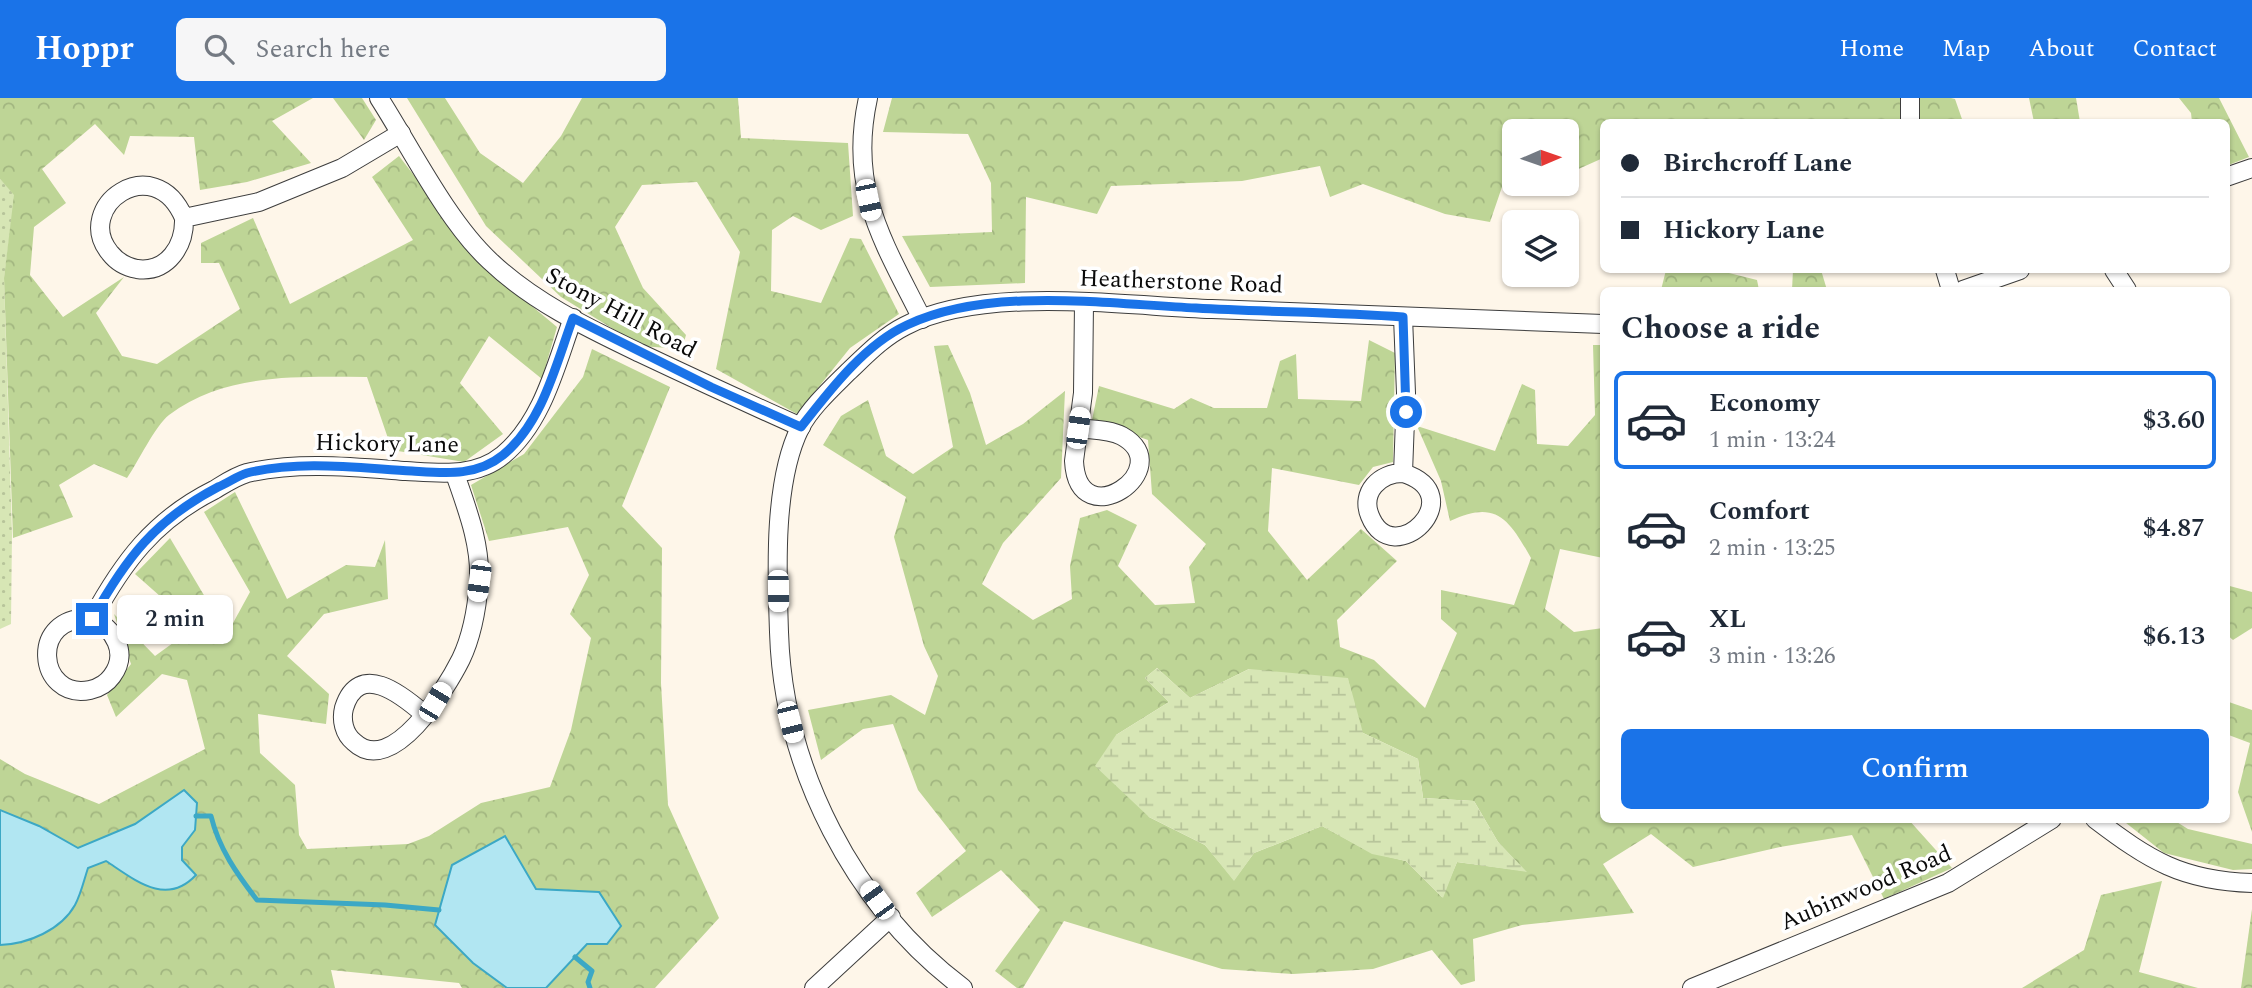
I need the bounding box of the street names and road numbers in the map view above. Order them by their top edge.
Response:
street label: Stony Hill Road [539,258,703,368]
street label: Heatherstone Road [1079,260,1283,304]
street label: Hickory Lane [315,425,459,463]
street label: Aubinwood Road [1775,836,1957,940]

